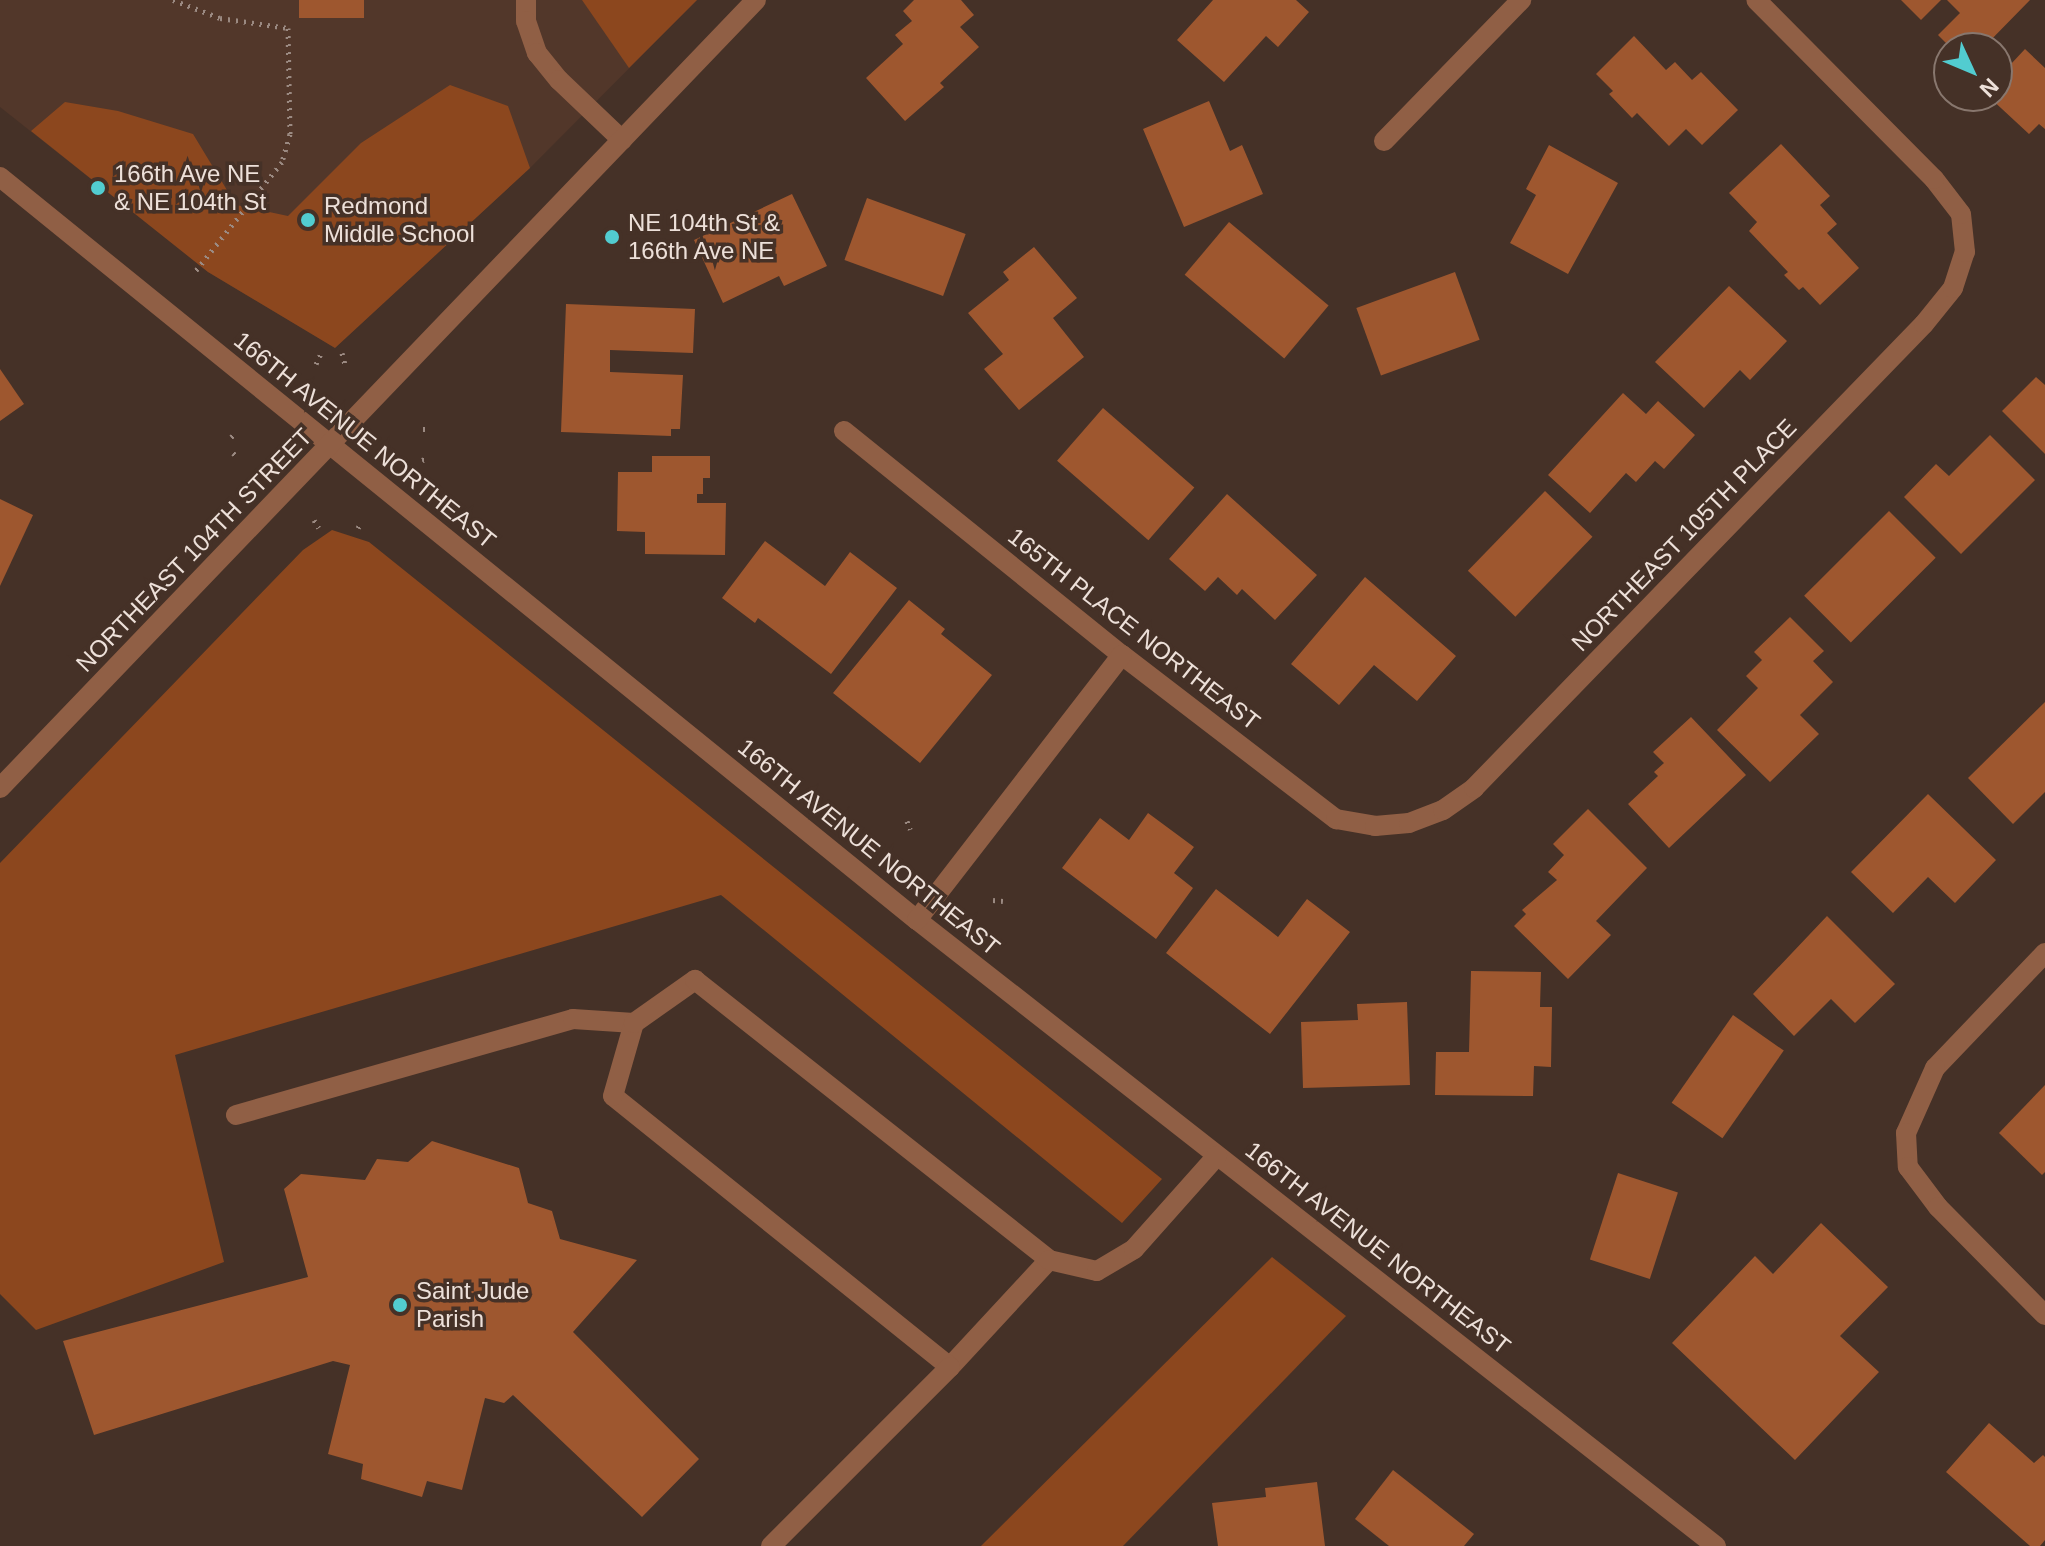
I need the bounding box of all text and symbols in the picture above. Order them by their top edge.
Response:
north arrow [1933,32,2013,112]
text: N [1975,73,2004,102]
place label: 166th Ave NE & NE 104th St [114,160,266,216]
marker: 166th Ave NE & NE 104th St [89,179,107,197]
place label: Redmond Middle School [324,192,475,248]
place label: NE 104th St & 166th Ave NE [628,209,780,265]
marker: Redmond Middle School [299,211,317,229]
marker: NE 104th St & 166th Ave NE [603,228,621,246]
street label: 166TH AVENUE NORTHEAST [228,325,502,555]
street label: NORTHEAST 105TH PLACE [1565,413,1803,657]
street label: NORTHEAST 104TH STREET [70,422,318,678]
street label: 165TH PLACE NORTHEAST [1002,522,1266,736]
street label: 166TH AVENUE NORTHEAST [732,732,1006,962]
street label: 166TH AVENUE NORTHEAST [1239,1135,1517,1361]
place label: Saint Jude Parish [416,1277,529,1333]
marker: Saint Jude Parish [391,1296,409,1314]

